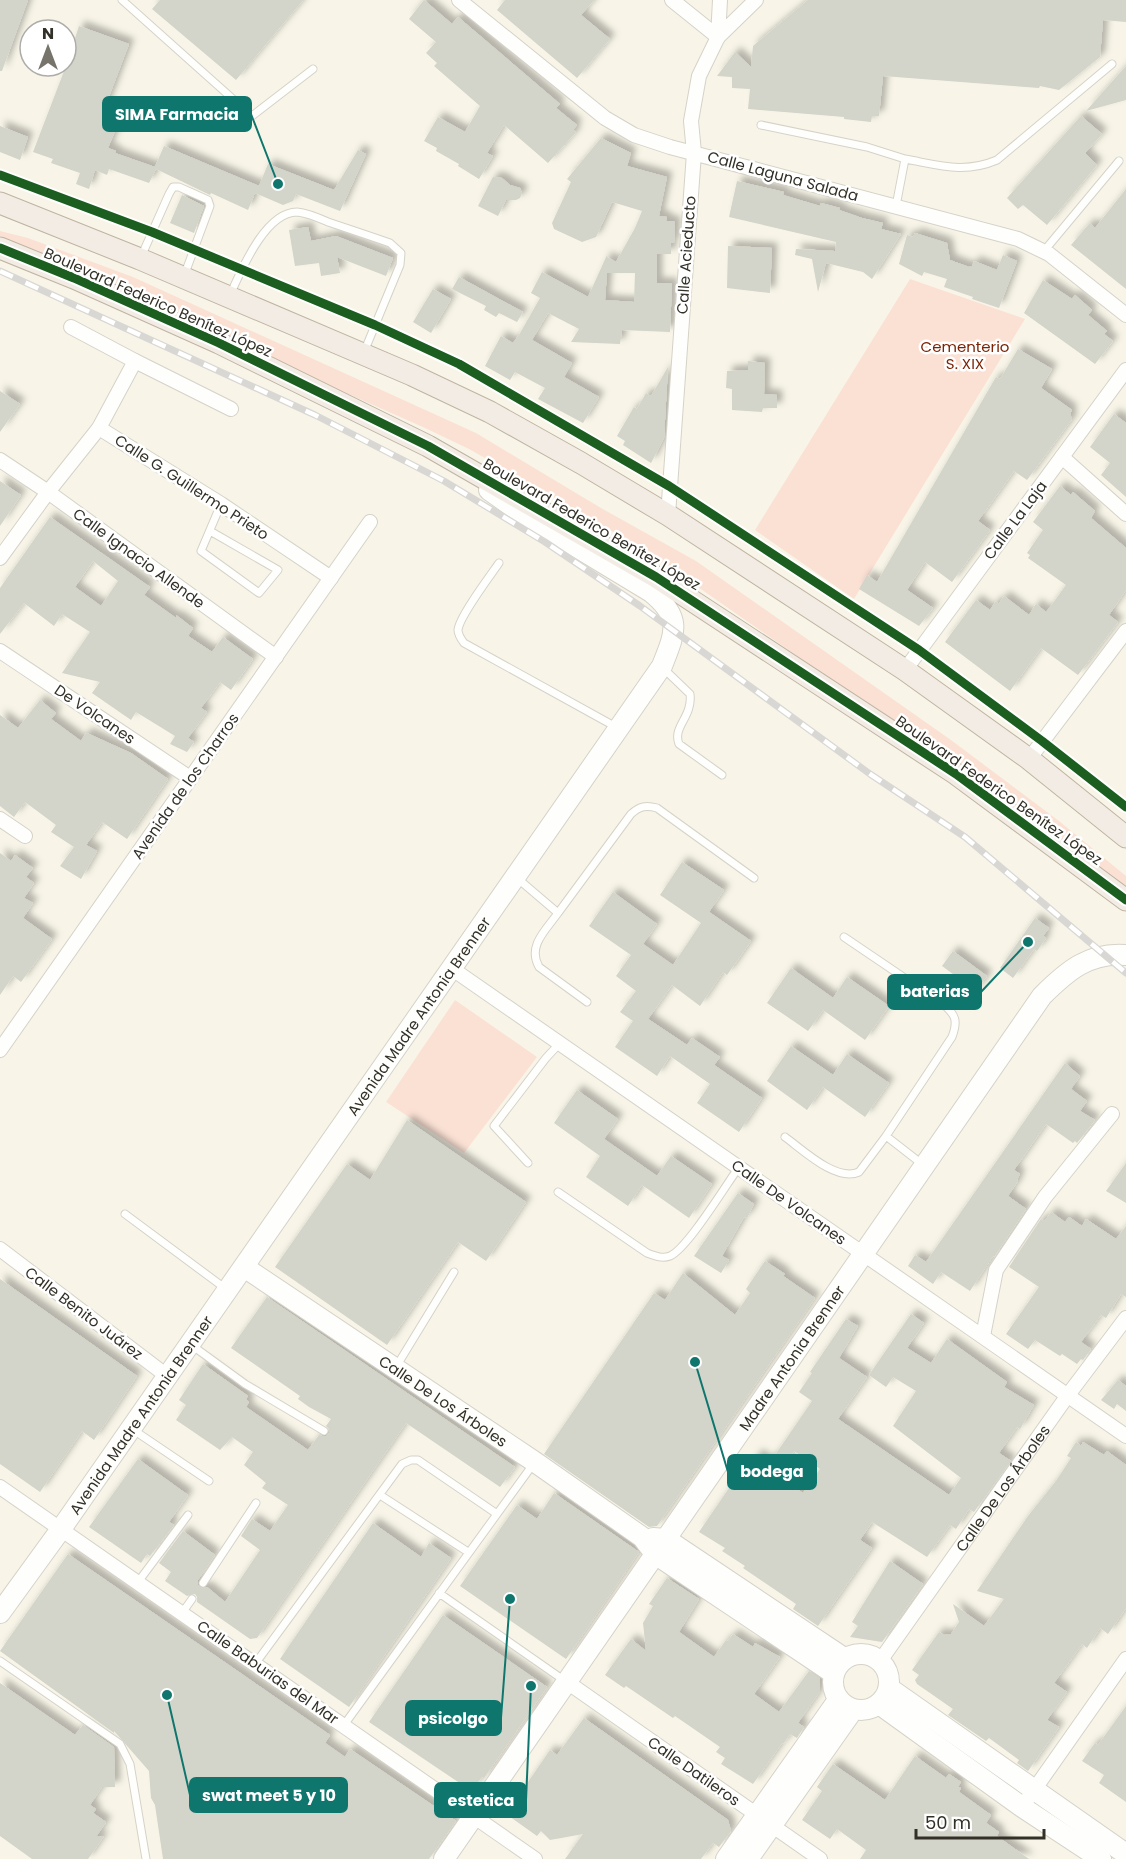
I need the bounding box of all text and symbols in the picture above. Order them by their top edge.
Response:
north arrow [18,18,78,78]
text: N [42,22,54,45]
callout: SIMA Farmacia [103,97,251,131]
text: SIMA Farmacia [115,103,239,126]
street label: Calle Laguna Salada [705,146,861,206]
street label: Calle Acieducto [671,195,701,315]
street label: Boulevard Federico Benítez López [41,242,276,362]
park label: Cementerio S. XIX [921,336,1009,374]
street label: Calle G. Guillermo Prieto [111,429,273,545]
street label: Boulevard Federico Benítez López [479,453,705,595]
street label: Calle La Laja [978,476,1052,564]
street label: Calle Ignacio Allende [69,503,209,613]
street label: De Volcanes [50,679,140,749]
street label: Avenida de los Charros [127,709,244,863]
street label: Boulevard Federico Benítez López [892,710,1107,870]
street label: Avenida Madre Antonia Brenner [342,912,495,1120]
callout: baterias [888,975,981,1009]
text: baterias [900,980,970,1003]
street label: Calle De Volcanes [727,1154,851,1250]
street label: Calle Benito Juárez [21,1262,147,1364]
street label: Madre Antonia Brenner [734,1280,849,1435]
street label: Avenida Madre Antonia Brenner [64,1311,217,1518]
street label: Calle De Los Árboles [375,1350,512,1451]
street label: Calle De Los Árboles [950,1420,1055,1555]
callout: bodega [728,1455,816,1489]
text: bodega [740,1460,804,1483]
street label: Calle Baburias del Mar [193,1615,343,1729]
callout: psicolgo [406,1701,501,1735]
text: psicolgo [418,1707,488,1730]
street label: Calle Datileros [644,1731,745,1811]
callout: swat meet 5 y 10 [190,1778,347,1812]
callout: estetica [435,1783,526,1817]
text: swat meet 5 y 10 [202,1784,336,1807]
text: estetica [448,1789,514,1812]
scale bar [916,1802,1044,1840]
text: 50 m [925,1810,971,1835]

